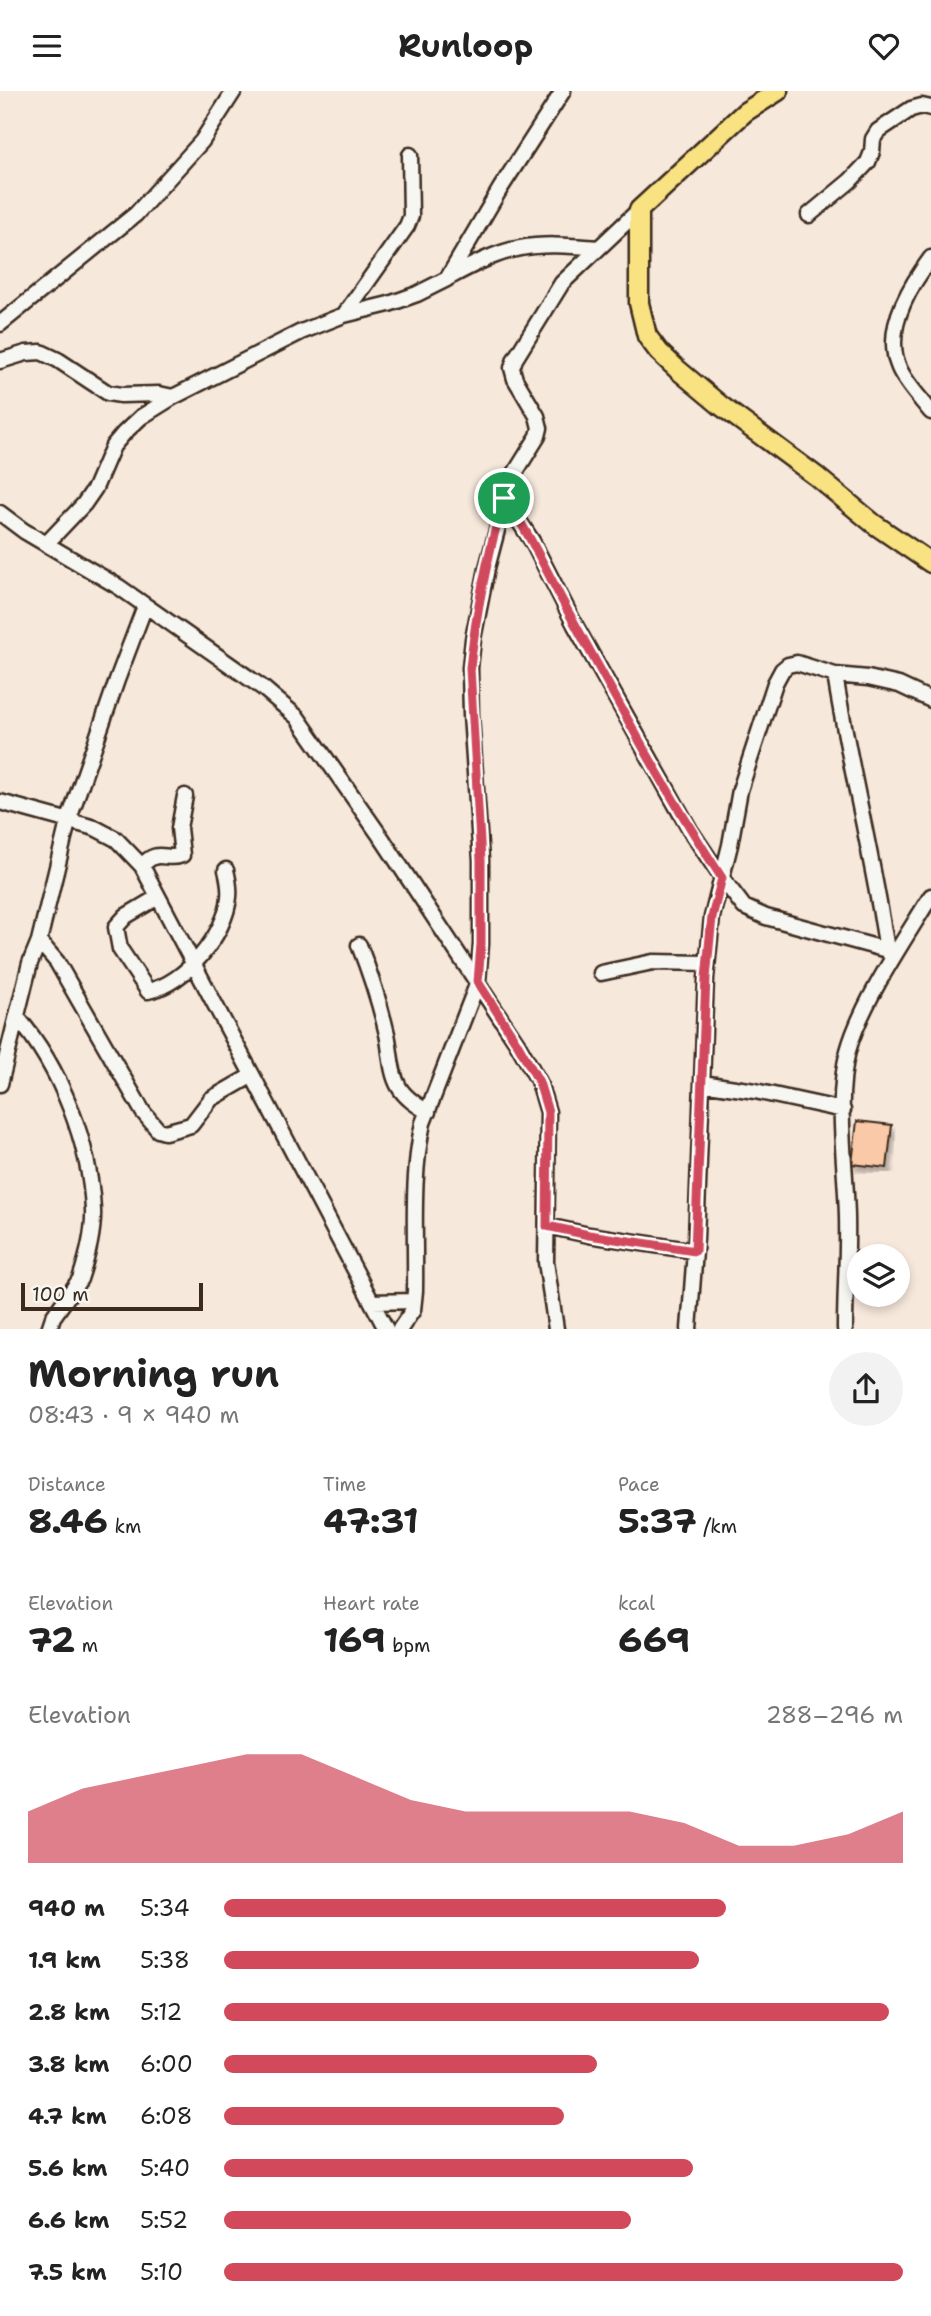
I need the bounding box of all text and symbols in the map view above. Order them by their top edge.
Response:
text: Runloop [398,24,533,67]
icon: menu [28,27,66,65]
icon: heart [865,27,903,65]
pin [474,468,534,528]
icon: arrive [485,479,523,517]
map controls [847,1244,910,1307]
button: layers [847,1244,910,1307]
scale bar [21,1280,203,1312]
text: 100 m [32,1282,89,1307]
text: Morning run [28,1348,279,1399]
button: share [829,1352,903,1426]
text: 08:43 · 9 × 940 m [28,1400,239,1430]
text: Distance [28,1472,106,1497]
text: Time [323,1472,367,1497]
text: Pace [618,1472,660,1497]
text: 8.46 [28,1497,108,1544]
text: 47:31 [323,1497,419,1544]
text: 5:37 [618,1497,697,1544]
text: km [108,1514,142,1539]
text: /km [697,1514,737,1539]
text: Elevation [28,1591,113,1616]
text: Heart rate [323,1591,420,1616]
text: kcal [618,1591,655,1616]
text: 72 [28,1616,75,1663]
text: 169 [323,1616,386,1663]
text: 669 [618,1616,690,1663]
text: m [75,1633,98,1658]
text: bpm [386,1633,430,1658]
text: Elevation [28,1700,131,1730]
text: 288–296 m [766,1700,903,1730]
text: 940 m [28,1893,105,1923]
text: 5:34 [140,1893,190,1923]
text: 1.9 km [28,1945,101,1975]
text: 5:38 [140,1945,190,1975]
text: 2.8 km [28,1997,110,2027]
text: 5:12 [140,1997,182,2027]
text: 3.8 km [28,2049,109,2079]
text: 6:00 [140,2049,193,2079]
text: 4.7 km [28,2101,107,2131]
text: 6:08 [140,2101,193,2131]
text: 5.6 km [28,2153,107,2183]
text: 5:40 [140,2153,190,2183]
text: 6.6 km [28,2205,110,2235]
text: 5:52 [140,2205,188,2235]
text: 7.5 km [28,2257,107,2287]
text: 5:10 [140,2257,183,2287]

